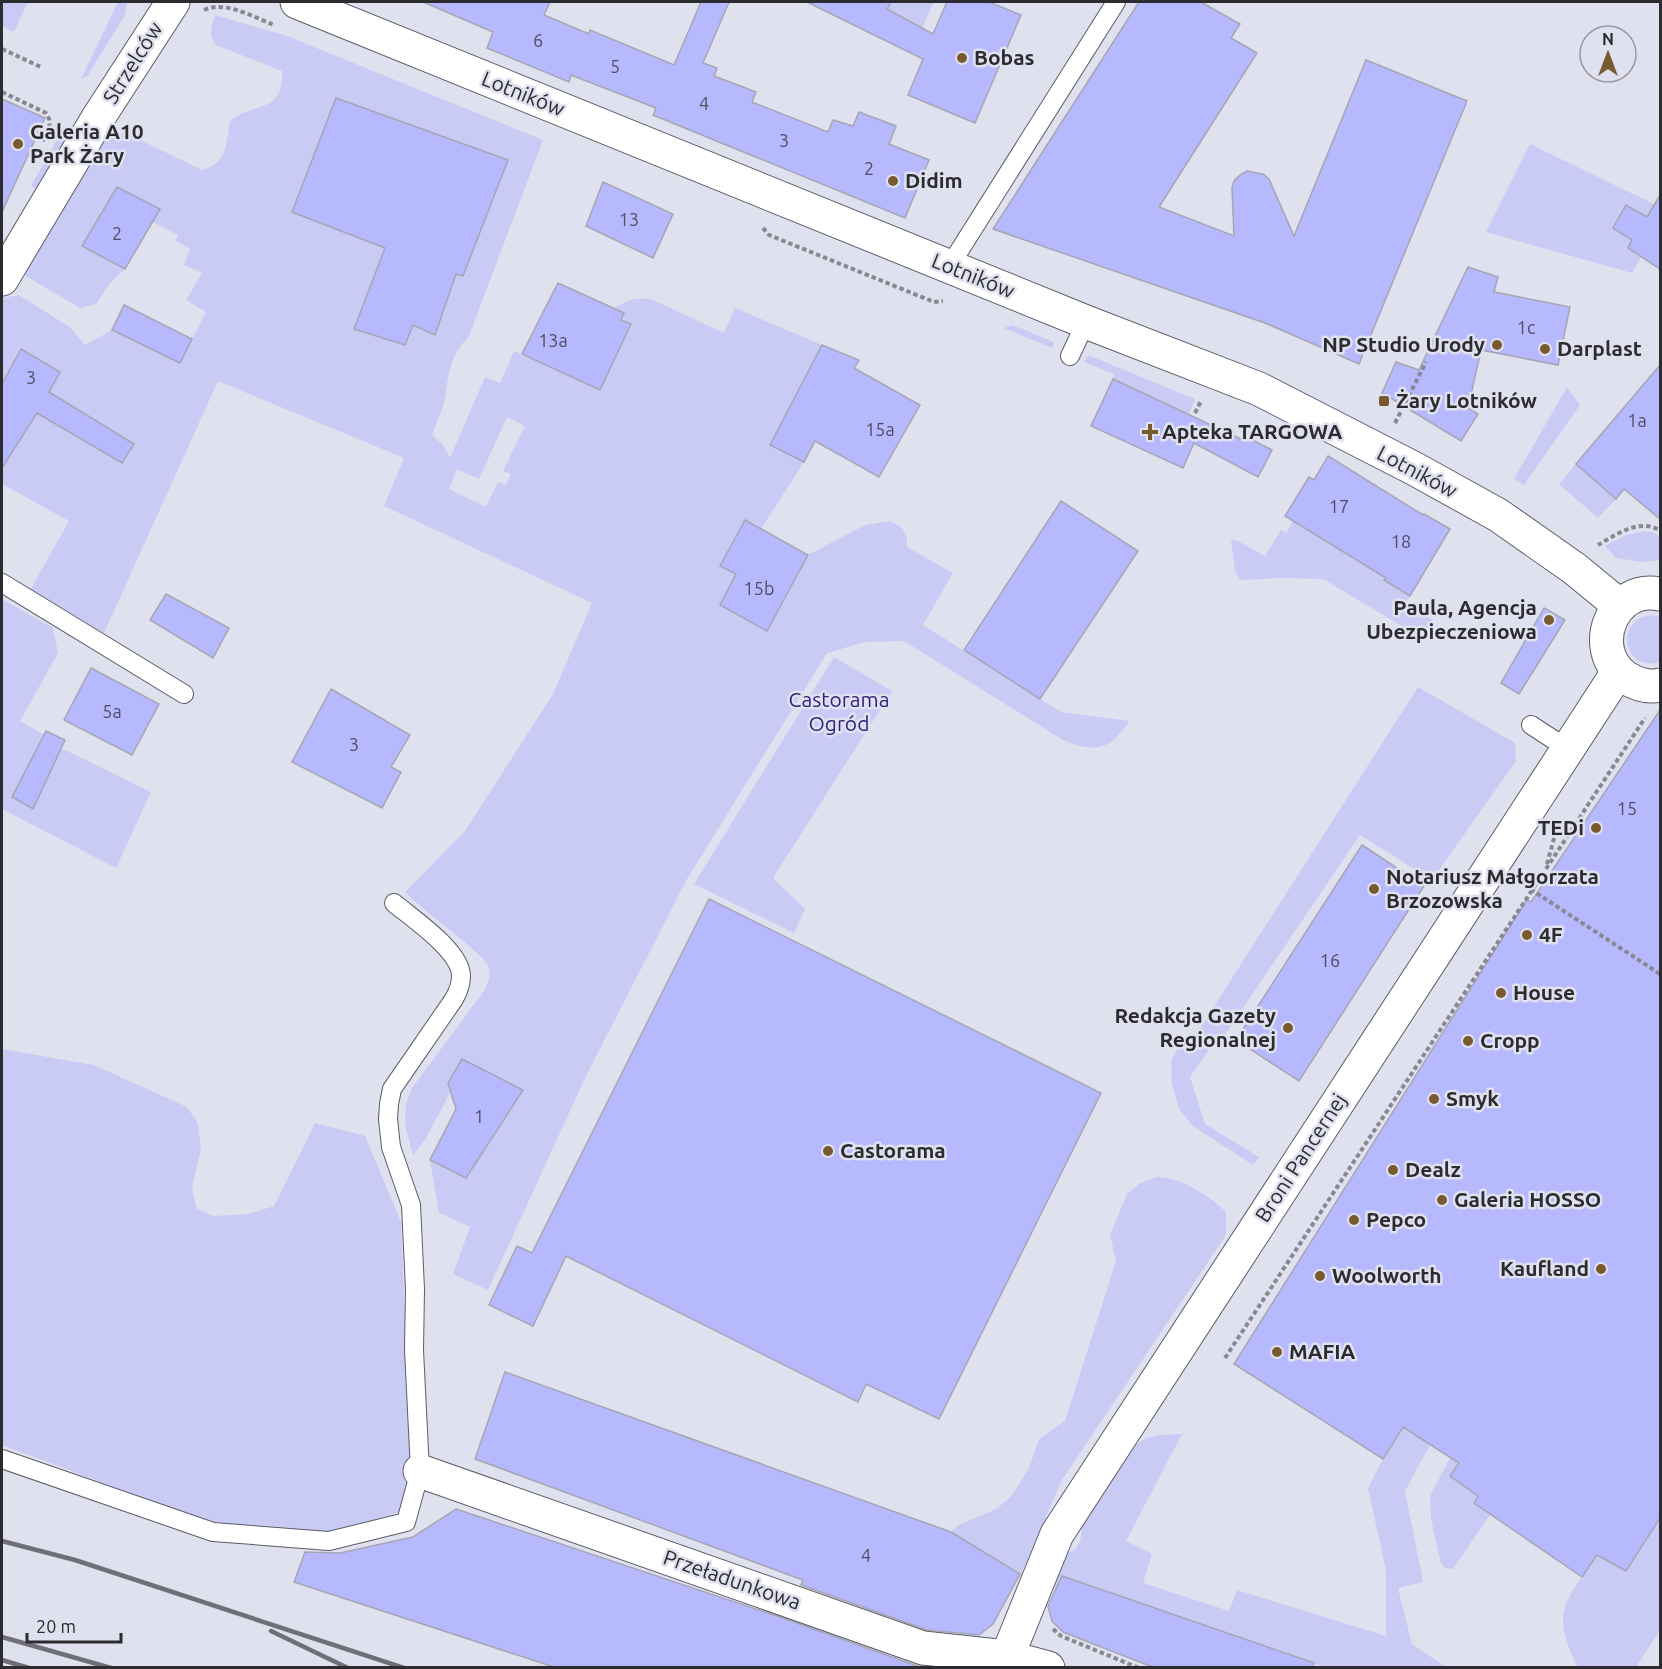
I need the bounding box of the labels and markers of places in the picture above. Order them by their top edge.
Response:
place label: Bobas [974,45,1035,69]
marker: Bobas [955,51,969,65]
place label: Galeria A10 Park Żary [30,119,144,167]
marker: Galeria A10 Park Żary [11,137,25,151]
place label: Didim [905,168,963,192]
marker: Didim [886,174,900,188]
place label: NP Studio Urody [1322,332,1485,356]
place label: Darplast [1557,336,1642,360]
marker: NP Studio Urody [1490,338,1504,352]
marker: Darplast [1538,342,1552,356]
place label: Żary Lotników [1396,388,1537,412]
marker: Żary Lotników [1377,394,1391,408]
place label: Apteka TARGOWA [1162,419,1342,443]
marker: Apteka TARGOWA [1143,425,1157,439]
place label: Paula, Agencja Ubezpieczeniowa [1366,595,1537,643]
marker: Paula, Agencja Ubezpieczeniowa [1542,613,1556,627]
place label: TEDi [1538,815,1584,839]
marker: TEDi [1589,821,1603,835]
place label: Notariusz Małgorzata Brzozowska [1386,864,1599,912]
marker: Notariusz Małgorzata Brzozowska [1367,882,1381,896]
place label: 4F [1539,922,1563,946]
marker: 4F [1520,928,1534,942]
place label: House [1513,980,1575,1004]
marker: House [1494,986,1508,1000]
place label: Redakcja Gazety Regionalnej [1115,1003,1276,1051]
marker: Redakcja Gazety Regionalnej [1281,1021,1295,1035]
place label: Cropp [1480,1028,1540,1052]
marker: Cropp [1461,1034,1475,1048]
place label: Smyk [1446,1086,1499,1110]
marker: Smyk [1427,1092,1441,1106]
place label: Castorama [840,1138,946,1162]
marker: Castorama [821,1144,835,1158]
place label: Dealz [1405,1157,1461,1181]
marker: Dealz [1386,1163,1400,1177]
place label: Galeria HOSSO [1454,1187,1601,1211]
marker: Galeria HOSSO [1435,1193,1449,1207]
place label: Pepco [1366,1207,1426,1231]
marker: Pepco [1347,1213,1361,1227]
place label: Kaufland [1500,1256,1589,1280]
marker: Kaufland [1594,1262,1608,1276]
place label: Woolworth [1332,1263,1442,1287]
marker: Woolworth [1313,1269,1327,1283]
place label: MAFIA [1289,1339,1356,1363]
marker: MAFIA [1270,1345,1284,1359]

